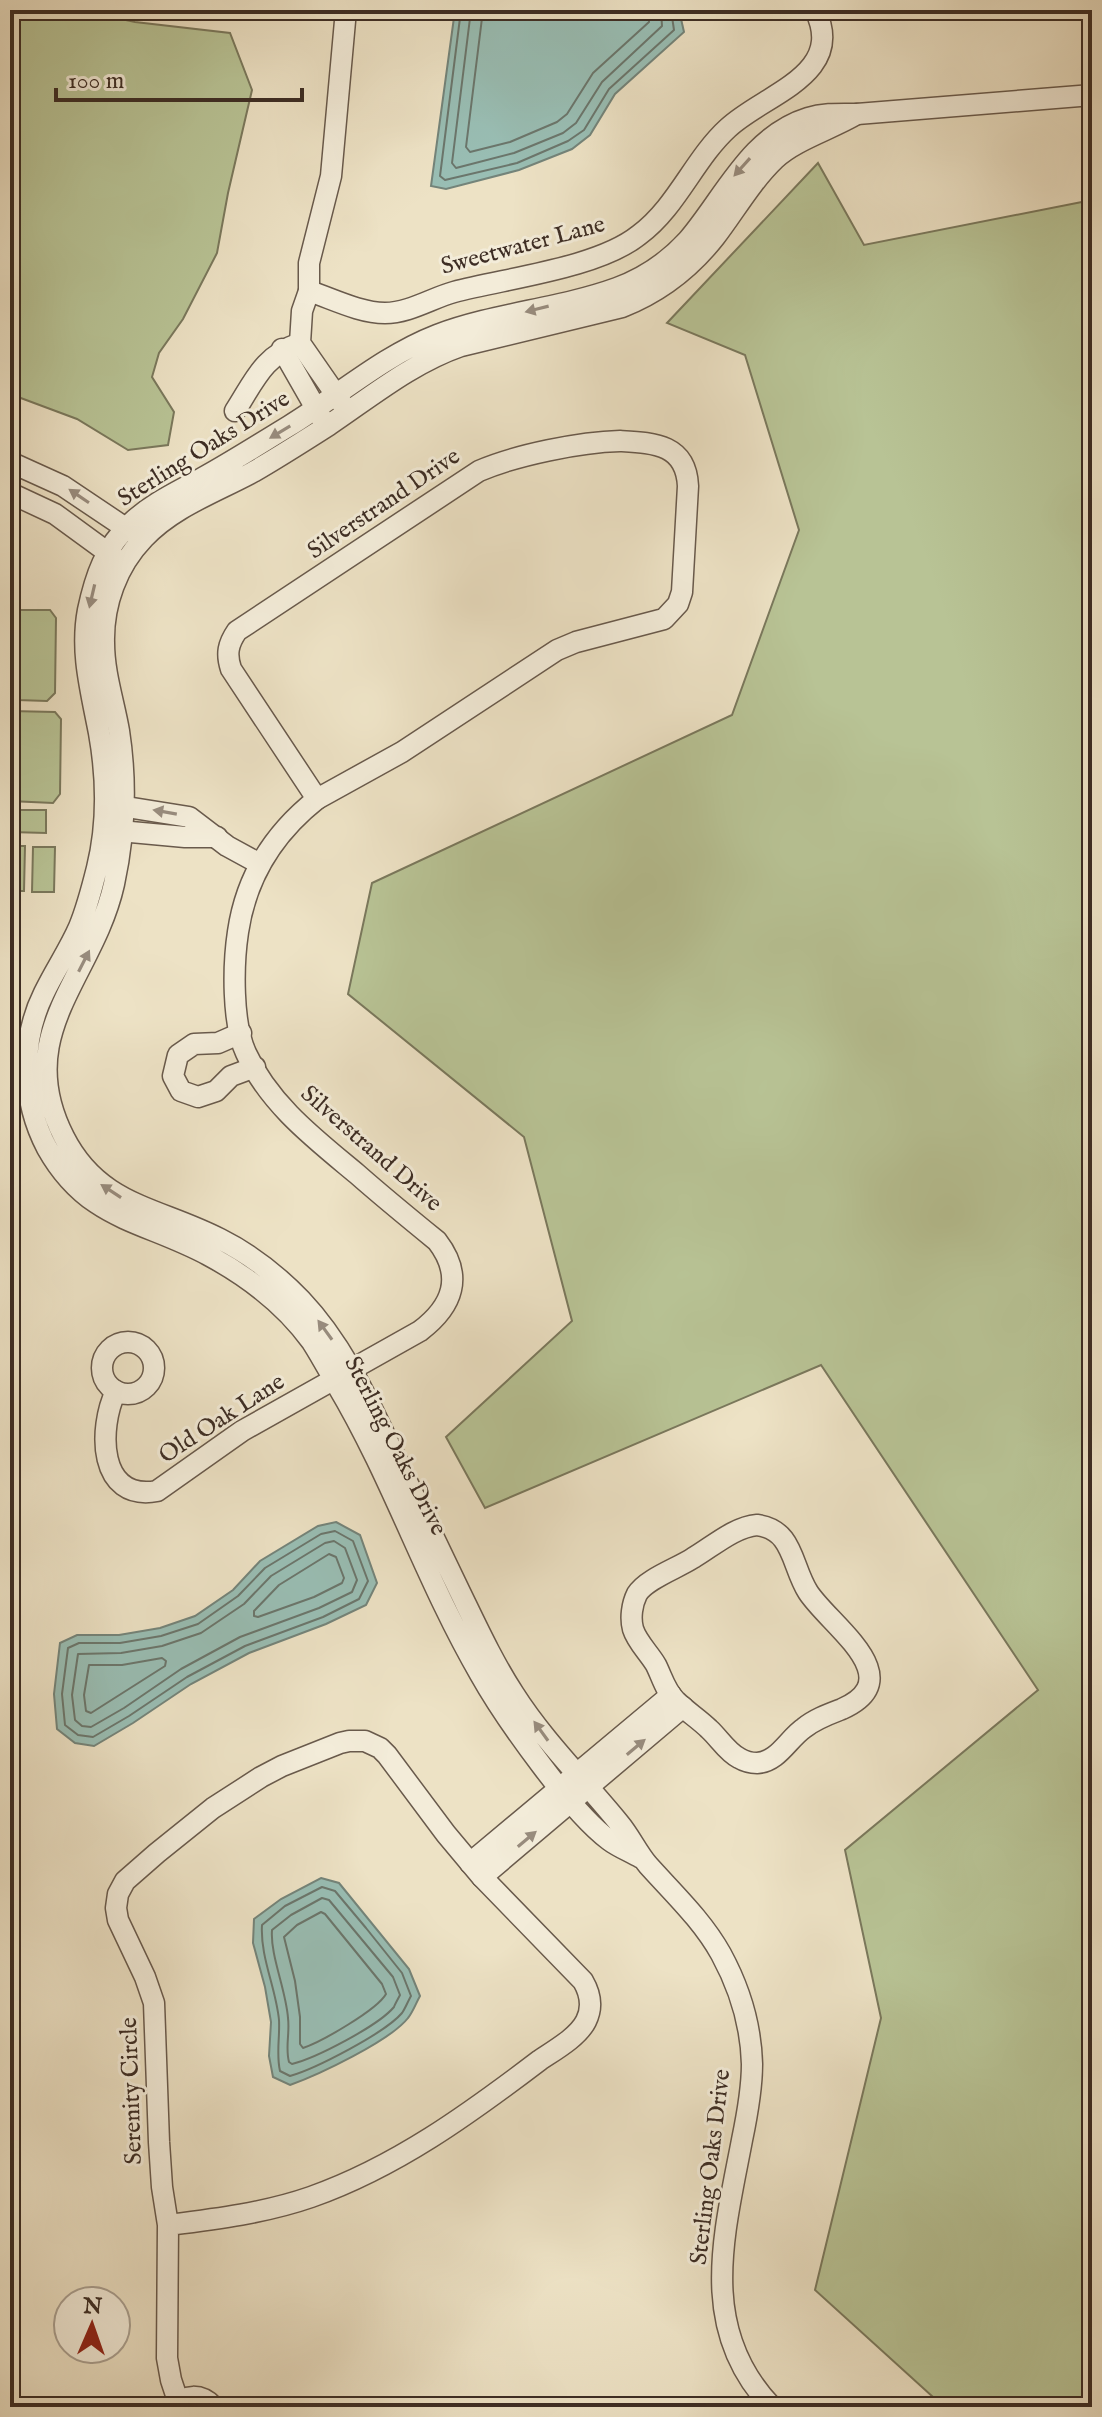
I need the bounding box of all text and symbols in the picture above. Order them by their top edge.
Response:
scale bar [56,52,302,102]
text: 100 m [68,66,124,97]
one-way arrow [733,157,751,177]
street label: Sweetwater Lane [438,209,608,283]
one-way arrow [525,303,550,315]
street label: Sterling Oaks Drive [112,384,296,514]
one-way arrow [269,424,291,438]
street label: Silverstrand Drive [302,441,466,567]
one-way arrow [68,489,89,504]
one-way arrow [85,584,97,609]
one-way arrow [152,806,177,818]
one-way arrow [77,949,91,972]
street label: Silverstrand Drive [294,1079,448,1219]
one-way arrow [101,1183,122,1198]
one-way arrow [318,1320,334,1341]
street label: Sterling Oaks Drive [336,1351,454,1541]
street label: Old Oak Lane [153,1367,291,1471]
one-way arrow [533,1720,549,1742]
one-way arrow [626,1739,646,1756]
one-way arrow [516,1831,536,1848]
street label: Serenity Circle [114,2017,150,2165]
street label: Sterling Oaks Drive [684,2067,738,2267]
north arrow [52,2285,132,2365]
text: N [82,2293,103,2321]

